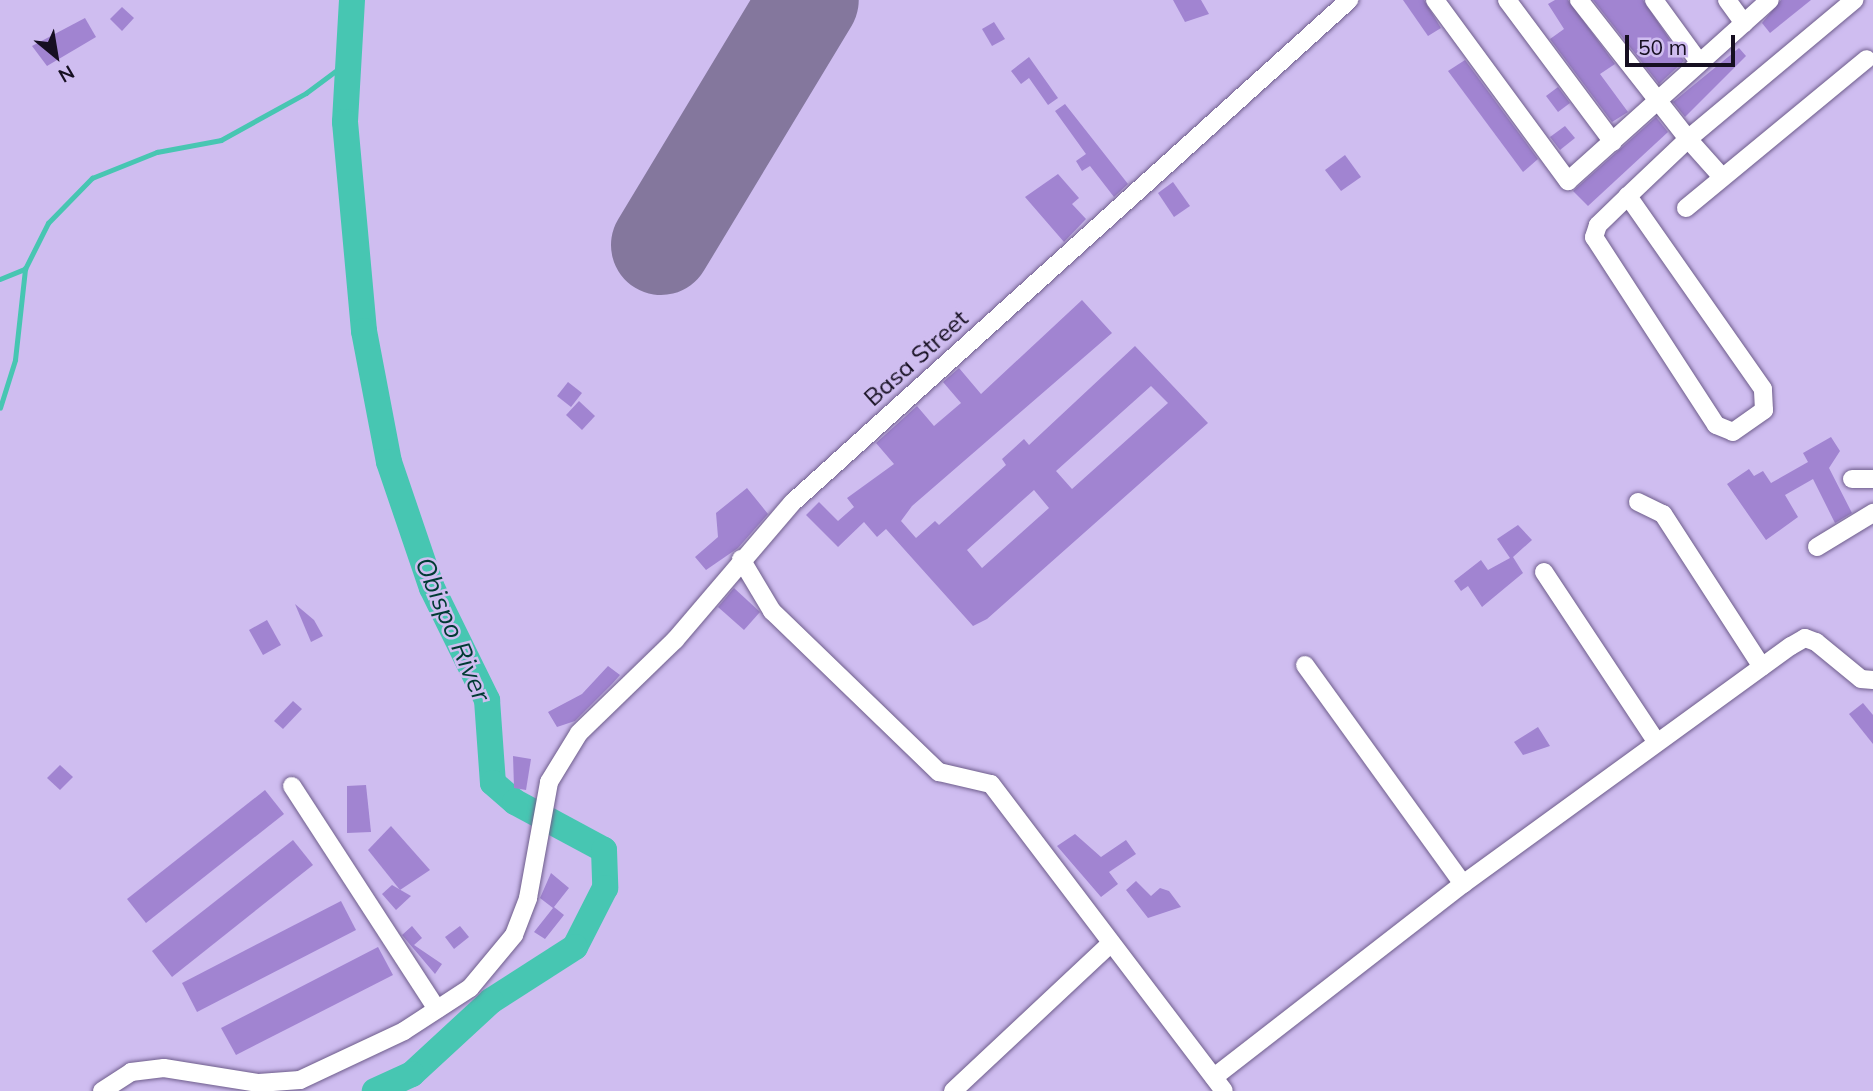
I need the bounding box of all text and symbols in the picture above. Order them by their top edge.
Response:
north arrow [21,21,91,91]
scale bar [1628,21,1738,65]
text: 50 m [1638,34,1687,60]
text: N [54,60,79,88]
street label: Basa Street [858,304,974,412]
water label: Obispo River [409,552,497,706]

